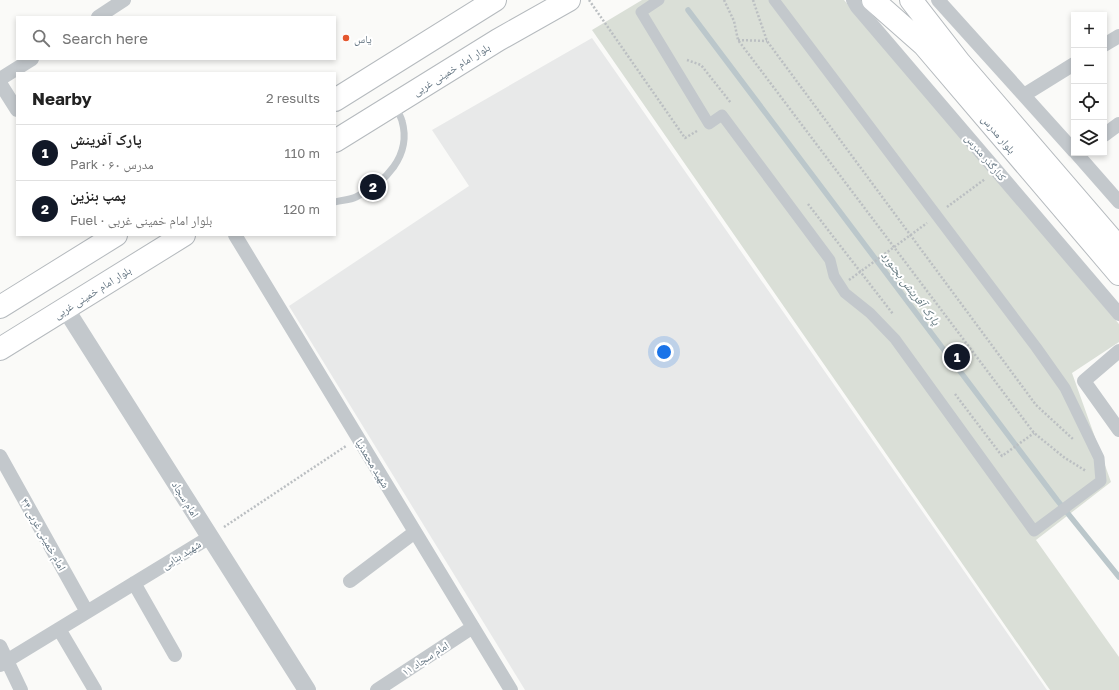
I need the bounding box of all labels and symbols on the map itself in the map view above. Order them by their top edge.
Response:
place label: یاس [354,32,372,46]
marker: یاس [341,33,351,43]
street label: بلوار امام خمینی غربی [410,40,493,99]
street label: بلوار مدرس [978,112,1019,156]
street label: کنارگذر مدرس [962,131,1010,184]
pin: 2 [360,172,386,202]
water label: پارک آفرینش بجنورد [877,248,944,329]
street label: بلوار امام خمینی غربی [51,263,134,322]
your location [654,342,674,362]
pin: 1 [944,342,970,372]
street label: شهید محمدنیا [353,436,393,490]
street label: امام سجاد [169,478,202,520]
street label: امام خمینی غربی ۴۴ [18,496,69,573]
street label: شهید بنایی [159,537,204,572]
street label: امام سجاد ۱۱ [399,638,451,679]

